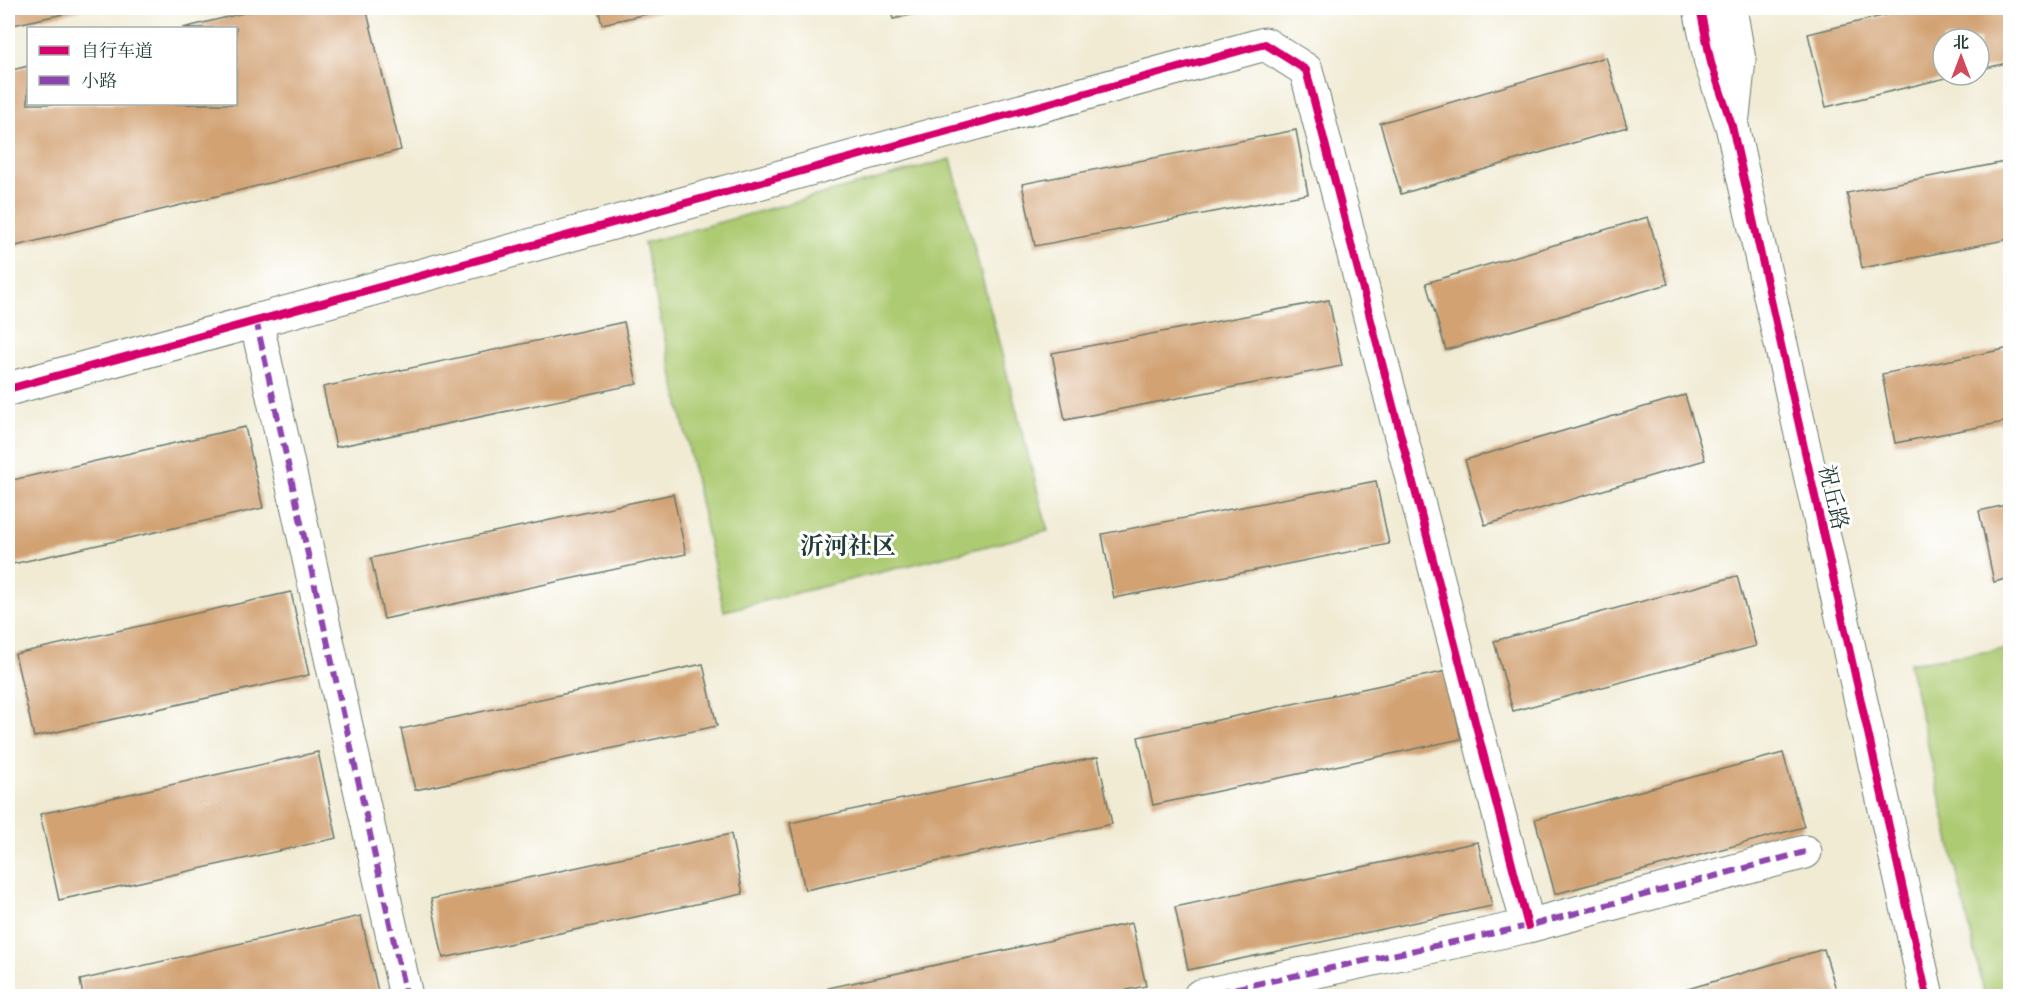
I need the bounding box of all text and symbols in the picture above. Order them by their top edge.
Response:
legend [27,27,237,105]
north arrow [1931,27,1991,87]
text: 北 [1953,32,1969,53]
text: 自行车道 [81,39,153,62]
text: 小路 [81,69,117,92]
street label: 祝丘路 [1812,462,1855,533]
district label: 沂河社区 [800,530,896,561]

